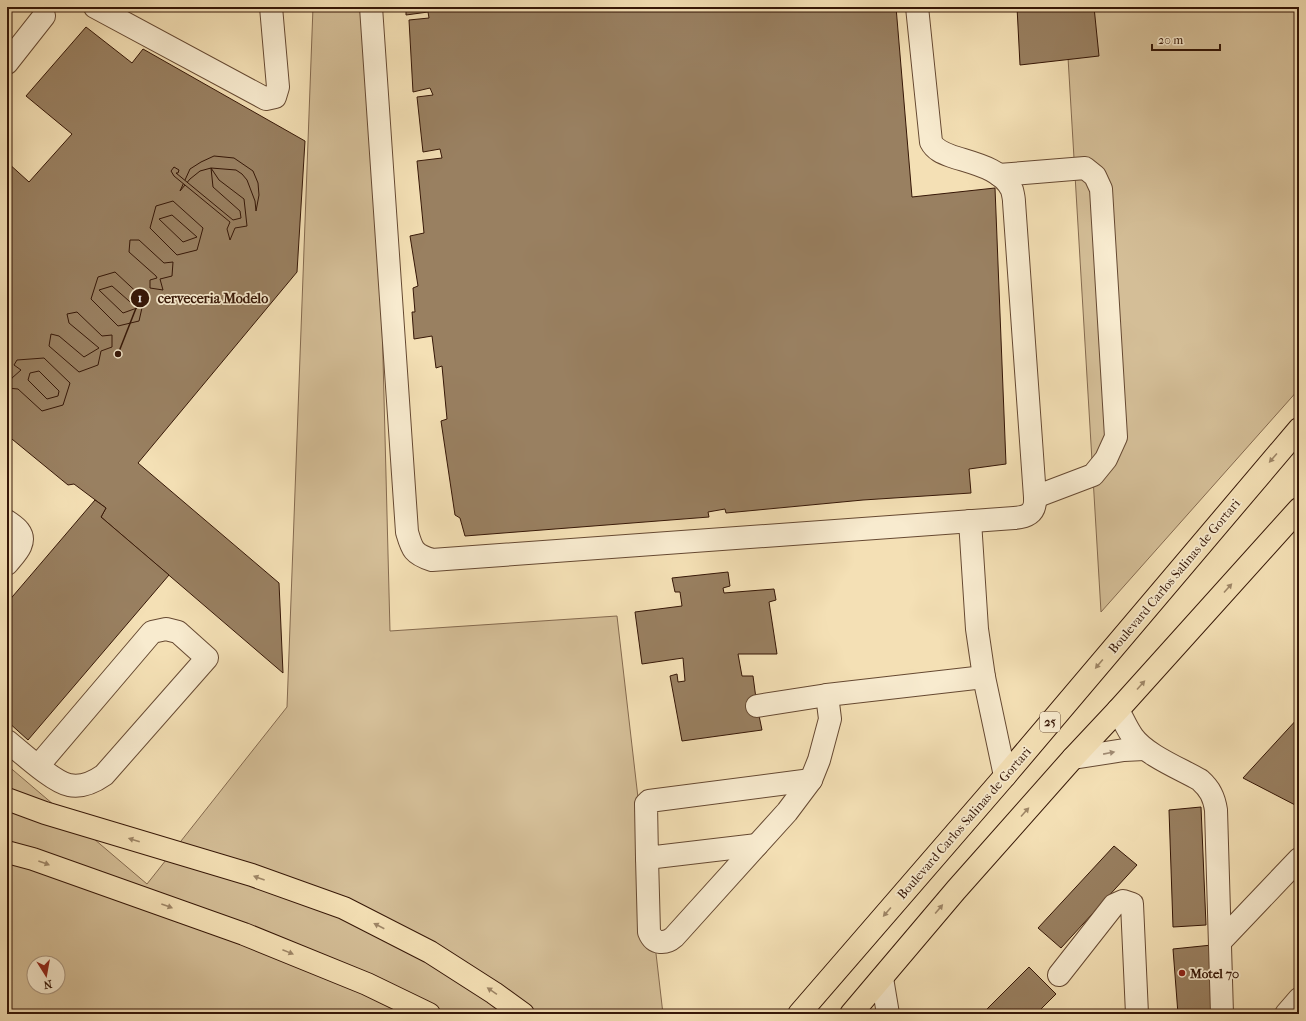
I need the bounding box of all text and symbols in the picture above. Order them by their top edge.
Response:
scale bar [1152,26,1220,52]
text: 20 m [1158,33,1183,47]
callout: cerveceria Modelo [130,285,277,311]
text: cerveceria Modelo [158,290,268,307]
text: 1 [138,291,142,305]
one-way arrow [1269,453,1278,463]
street label: Boulevard Carlos Salinas de Gortari [1105,496,1243,656]
one-way arrow [1223,583,1233,593]
one-way arrow [1095,660,1104,669]
one-way arrow [1136,680,1145,689]
road number: 25 [1040,712,1060,732]
street label: Boulevard Carlos Salinas de Gortari [894,744,1034,902]
one-way arrow [1102,750,1115,756]
one-way arrow [1021,807,1030,817]
one-way arrow [128,837,140,843]
one-way arrow [39,860,51,866]
one-way arrow [252,874,264,880]
one-way arrow [161,904,173,910]
one-way arrow [935,904,944,915]
one-way arrow [883,907,892,917]
one-way arrow [374,923,385,929]
one-way arrow [283,949,294,955]
north arrow [26,955,66,995]
place label: Motel 70 [1189,966,1239,981]
marker: Motel 70 [1177,968,1187,978]
text: N [42,977,53,992]
one-way arrow [486,987,497,995]

